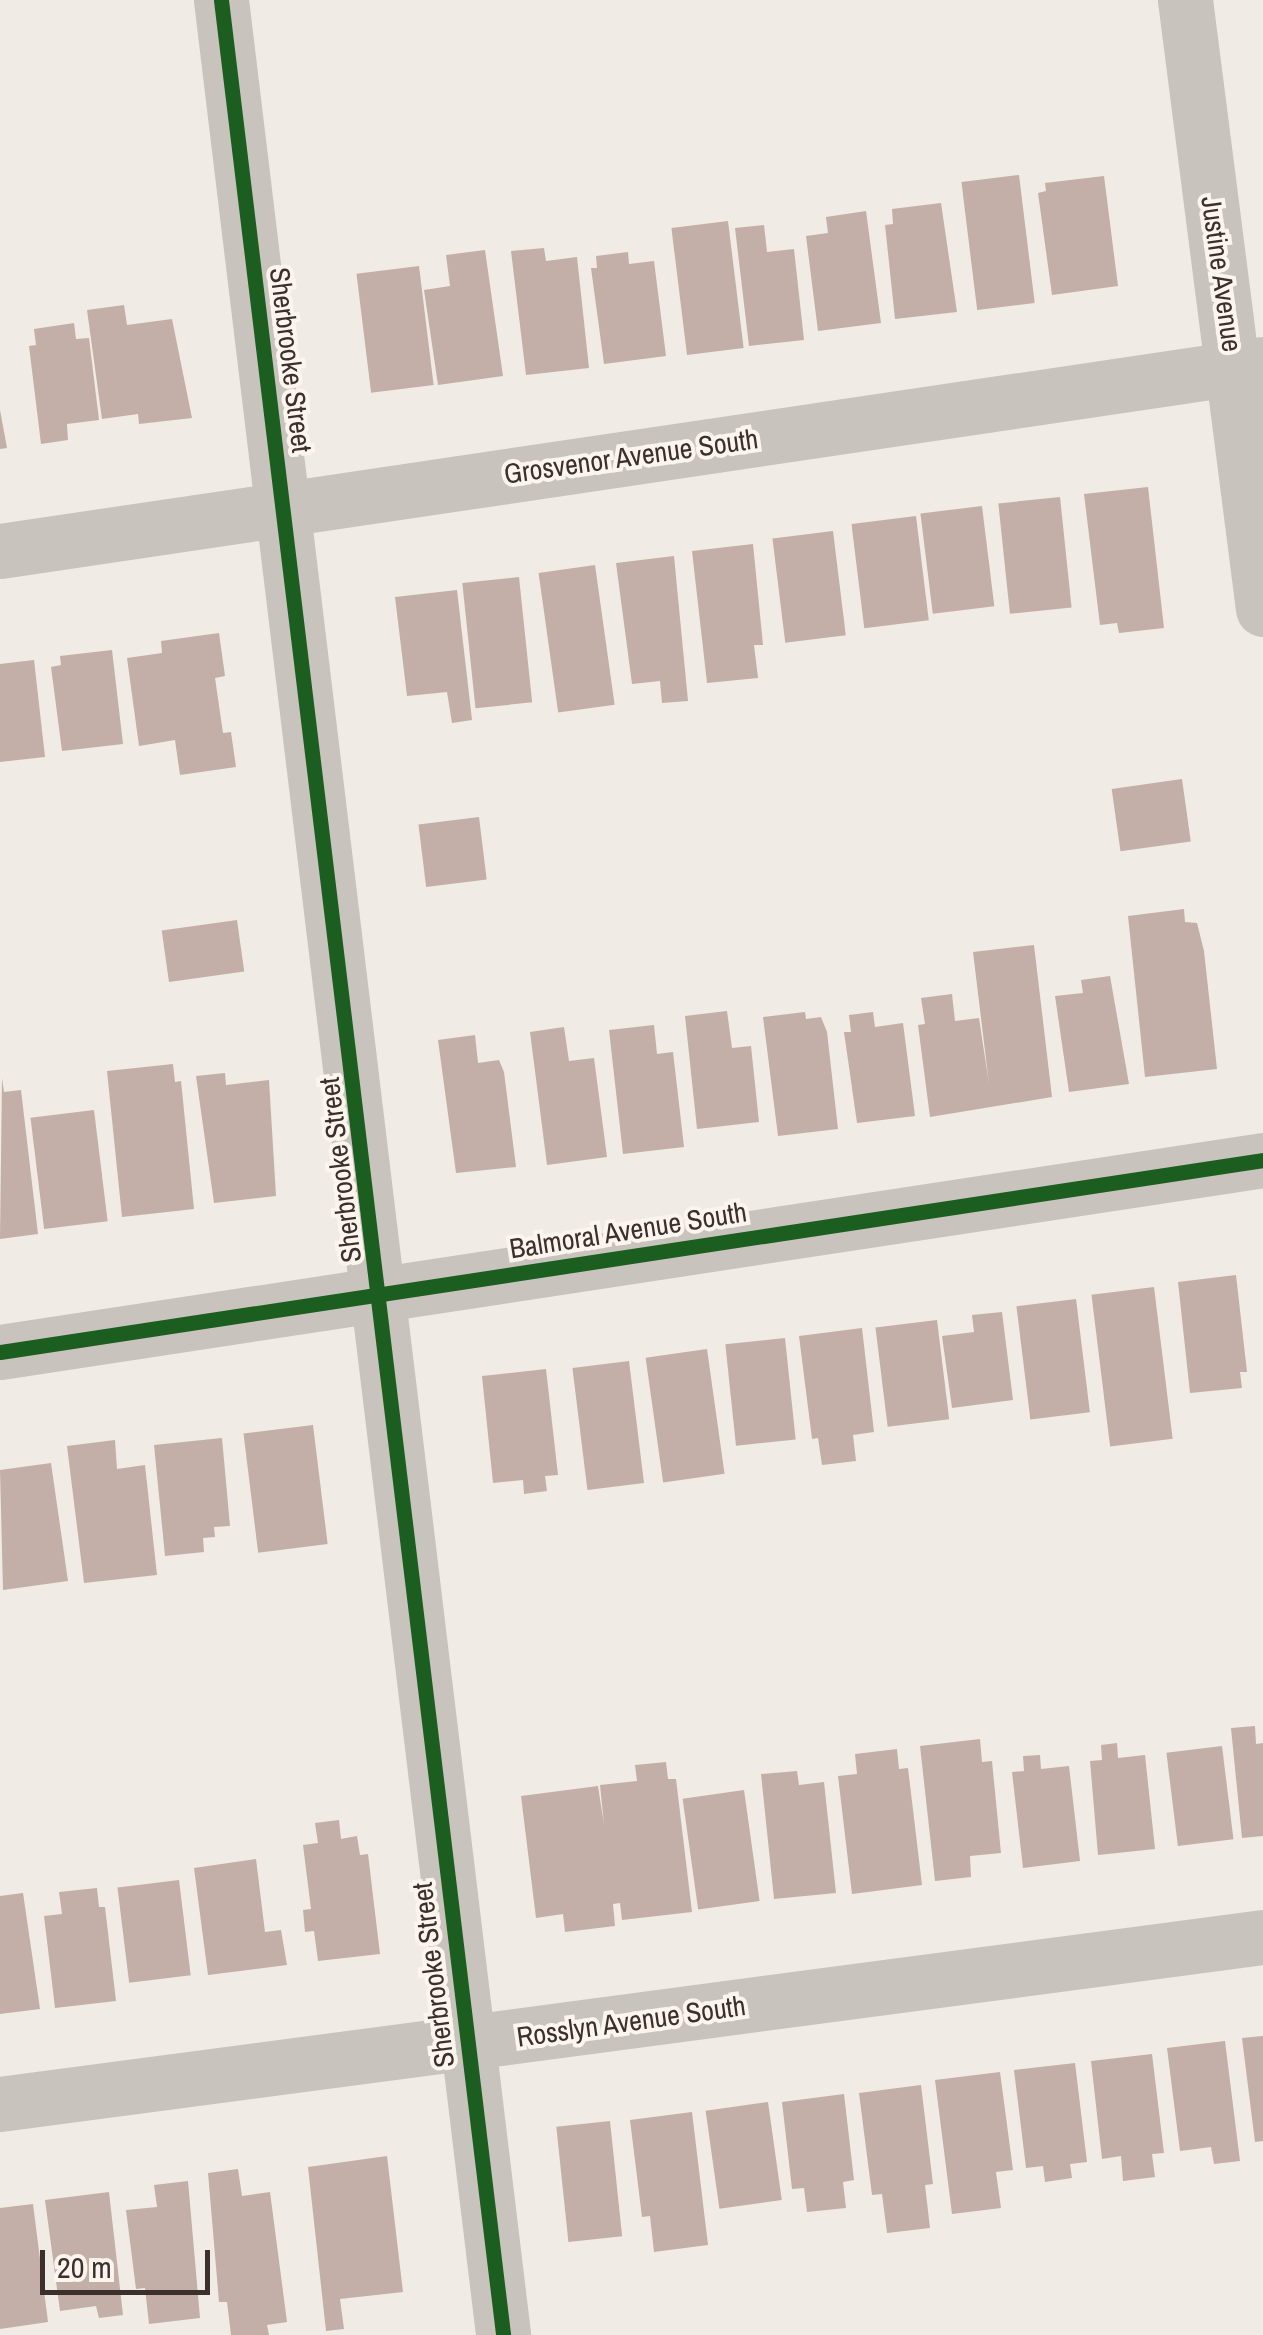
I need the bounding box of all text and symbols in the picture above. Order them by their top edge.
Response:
street label: Justine Avenue [1194,193,1250,355]
street label: Sherbrooke Street [263,265,319,455]
street label: Grosvenor Avenue South [501,421,761,491]
street label: Sherbrooke Street [312,1075,368,1265]
street label: Balmoral Avenue South [506,1195,750,1265]
street label: Sherbrooke Street [405,1880,461,2070]
street label: Rosslyn Avenue South [514,1988,748,2054]
scale bar [45,2230,215,2292]
text: 20 m [57,2247,112,2287]

